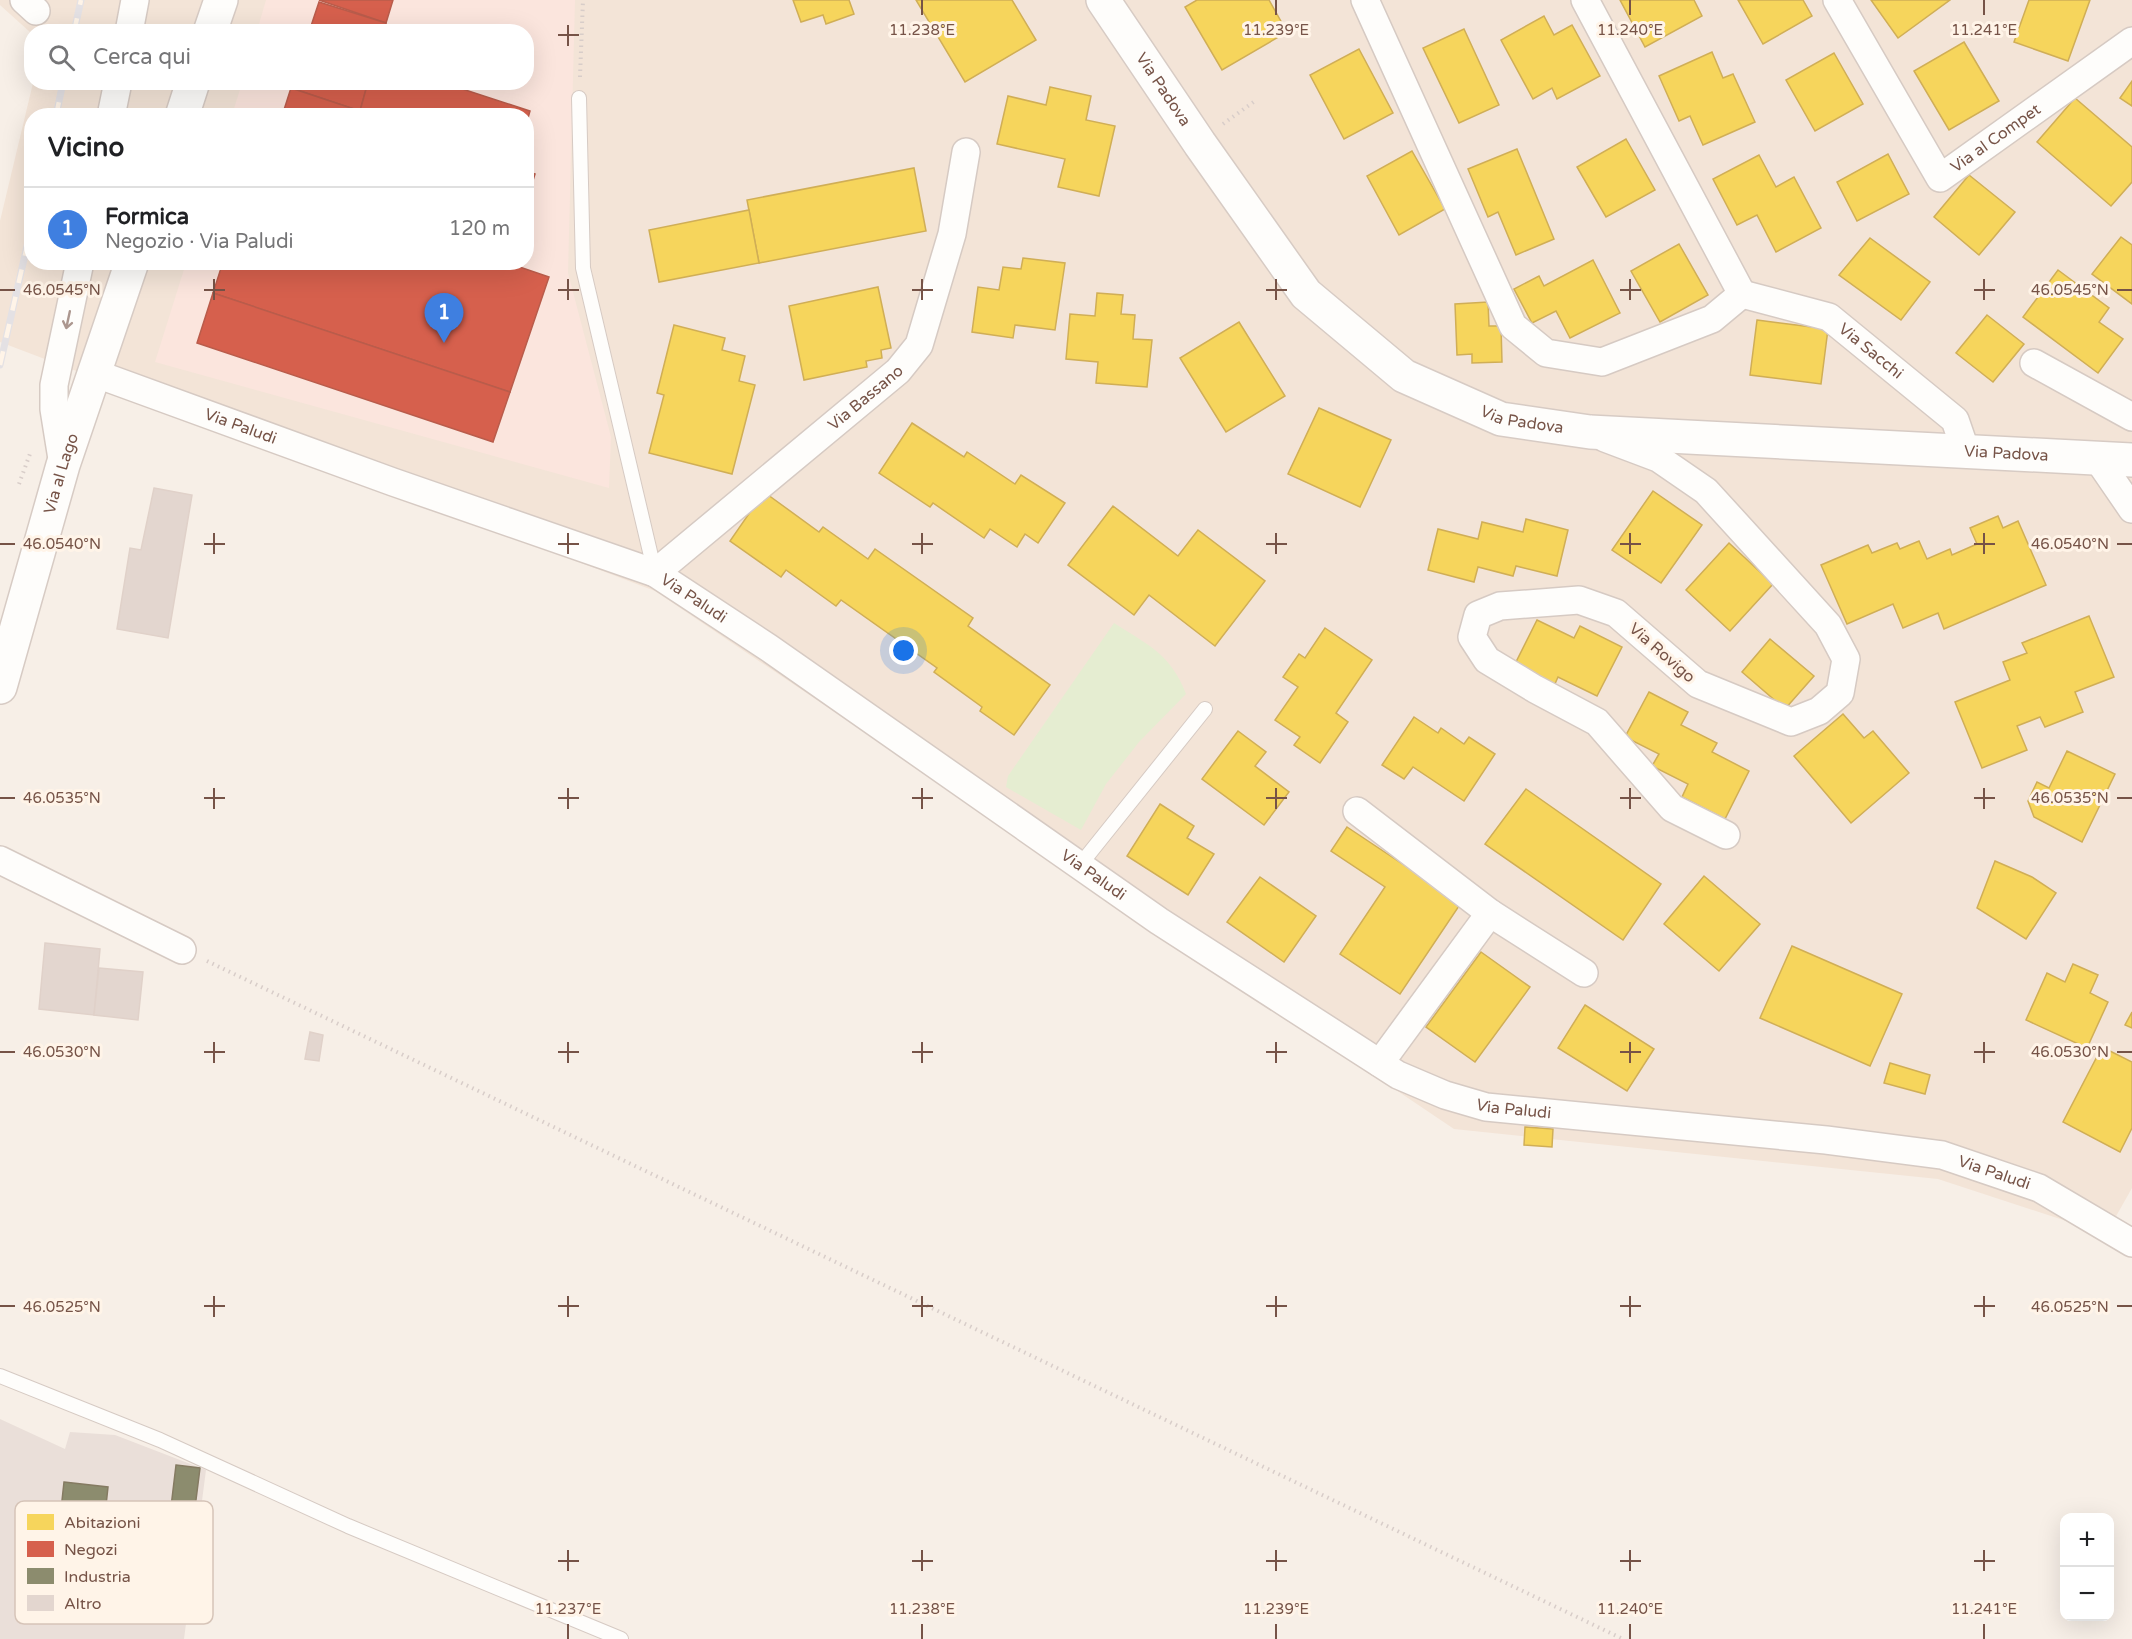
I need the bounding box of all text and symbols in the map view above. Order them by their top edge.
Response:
text: 11.238°E [889,21,955,39]
text: 11.239°E [1243,21,1309,39]
text: 11.240°E [1597,21,1663,39]
text: 11.241°E [1951,21,2017,39]
search box [24,24,534,90]
icon: search [45,41,78,74]
text: Cerca qui [93,44,191,70]
street label: Via Padova [1131,49,1195,130]
street label: Via al Compet [1947,99,2045,177]
text: Vicino [48,132,124,163]
text: Formica [105,204,189,230]
text: 1 [61,217,74,241]
text: 120 m [449,217,510,241]
text: Negozio · Via Paludi [105,230,294,254]
text: 46.0545°N [23,281,101,299]
text: 46.0545°N [2031,281,2109,299]
pin: 1 [424,294,464,343]
one-way arrow [61,310,73,329]
street label: Via Sacchi [1834,319,1907,384]
street label: Via Bassano [824,361,907,435]
street label: Via Padova [1477,401,1565,438]
street label: Via Paludi [202,404,279,449]
street label: Via al Lago [40,431,83,516]
street label: Via Padova [1964,441,2049,466]
text: 46.0540°N [23,535,101,553]
text: 46.0540°N [2031,535,2109,553]
street label: Via Paludi [657,569,731,628]
street label: Via Rovigo [1625,619,1699,687]
your location [889,636,918,665]
text: 46.0535°N [23,789,101,807]
text: 46.0535°N [2031,789,2109,807]
street label: Via Paludi [1057,845,1130,905]
text: 46.0530°N [23,1043,101,1061]
text: 46.0530°N [2031,1043,2109,1061]
street label: Via Paludi [1474,1095,1552,1123]
street label: Via Paludi [1955,1151,2033,1194]
text: 46.0525°N [23,1298,101,1316]
text: 46.0525°N [2031,1298,2109,1316]
legend [15,1501,213,1624]
text: Abitazioni [64,1513,140,1533]
map controls [2060,1513,2114,1621]
button: + [2060,1513,2114,1567]
text: Negozi [64,1540,117,1560]
text: Industria [64,1567,131,1587]
button: − [2060,1567,2114,1621]
text: Altro [64,1594,102,1614]
text: 11.237°E [535,1600,601,1618]
text: 11.238°E [889,1600,955,1618]
text: 11.239°E [1243,1600,1309,1618]
text: 11.240°E [1597,1600,1663,1618]
text: 11.241°E [1951,1600,2017,1618]

